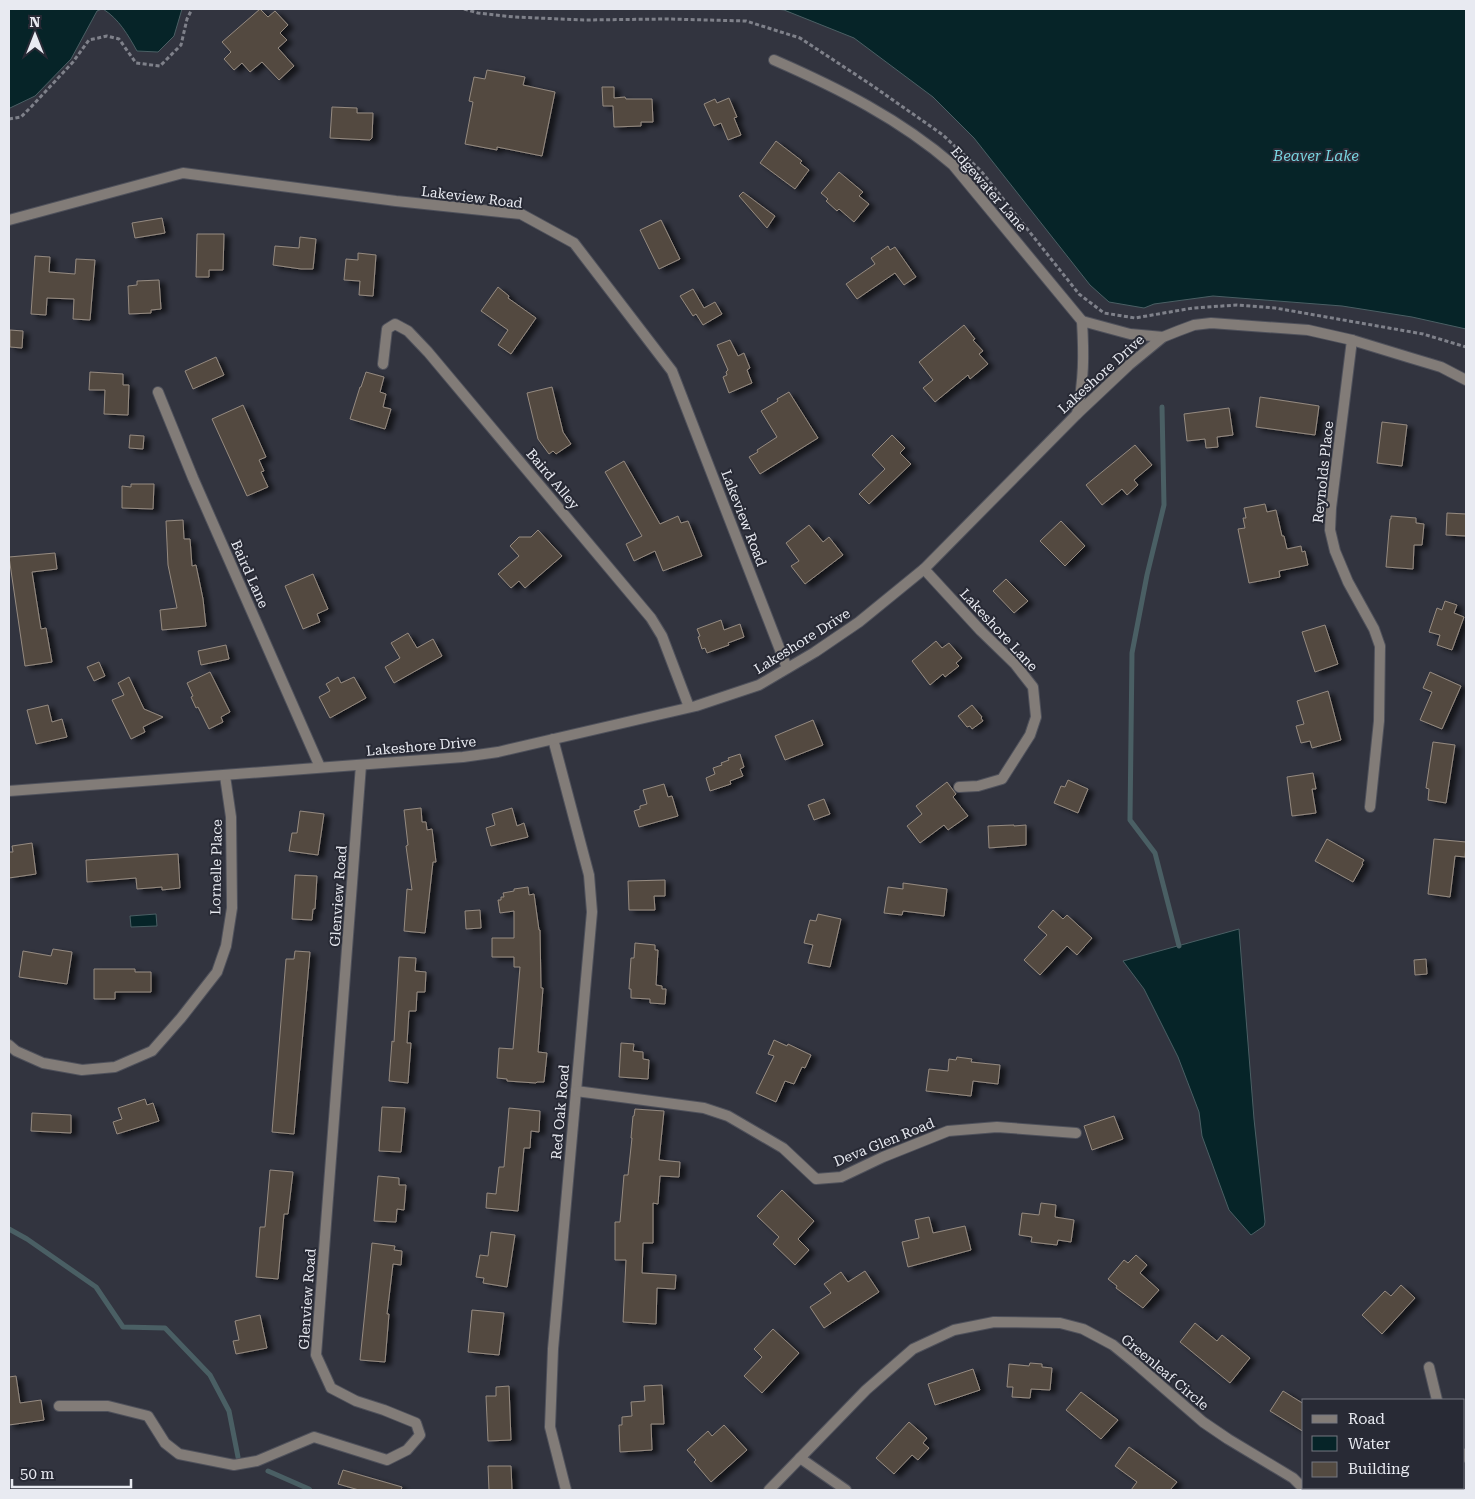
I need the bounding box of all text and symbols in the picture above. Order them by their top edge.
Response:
north arrow [10,10,60,60]
text: N [30,14,41,30]
street label: Edgewater Lane [948,143,1030,235]
water label: Beaver Lake [1272,147,1359,165]
street label: Lakeview Road [420,183,524,211]
street label: Lakeshore Drive [1055,331,1148,417]
street label: Reynolds Place [1310,420,1336,524]
street label: Baird Alley [523,446,583,513]
street label: Lakeview Road [718,467,770,569]
street label: Baird Lane [228,538,272,611]
street label: Lakeshore Lane [957,585,1041,675]
street label: Lakeshore Drive [751,605,853,677]
street label: Lakeshore Drive [365,733,477,759]
street label: Lornelle Place [207,819,225,915]
street label: Glenview Road [326,845,350,947]
street label: Red Oak Road [548,1064,572,1160]
street label: Deva Glen Road [831,1114,937,1169]
street label: Glenview Road [295,1248,319,1350]
street label: Greenleaf Circle [1118,1331,1212,1413]
legend [1302,1399,1465,1489]
text: Road [1348,1410,1385,1428]
text: Water [1348,1435,1390,1453]
scale bar [12,1456,131,1488]
text: Building [1348,1460,1410,1478]
text: 50 m [20,1465,55,1483]

